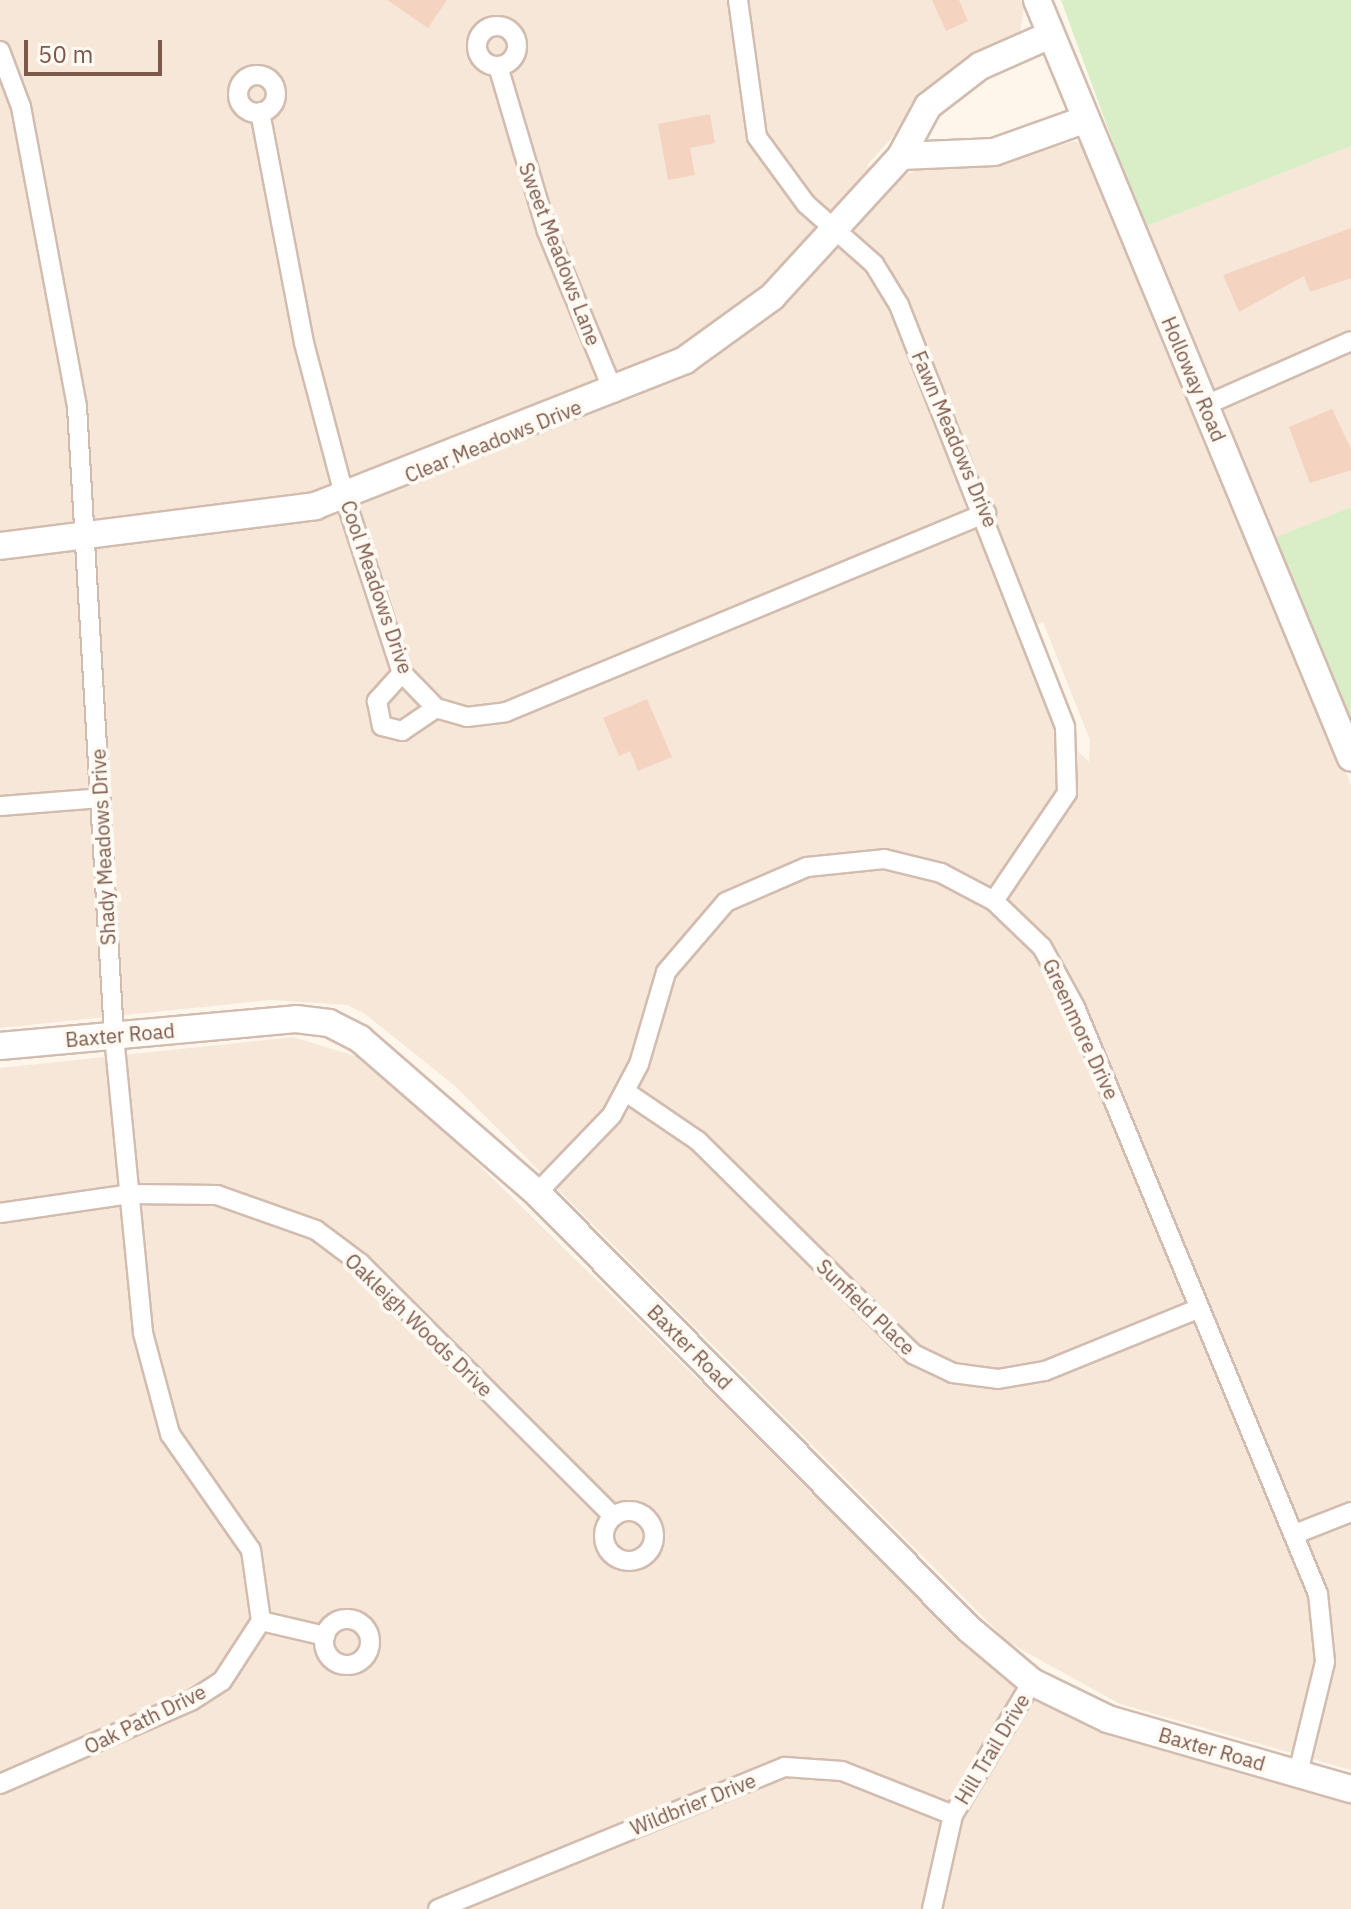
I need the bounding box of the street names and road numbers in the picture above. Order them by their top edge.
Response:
street label: Sweet Meadows Lane [514,159,606,349]
street label: Holloway Road [1157,313,1231,445]
street label: Fawn Meadows Drive [907,347,1003,531]
street label: Clear Meadows Drive [401,395,585,487]
street label: Cool Meadows Drive [336,497,418,677]
street label: Shady Meadows Drive [86,748,120,946]
street label: Greenmore Drive [1038,955,1124,1103]
street label: Baxter Road [64,1018,176,1052]
street label: Oakleigh Woods Drive [340,1248,498,1402]
street label: Sunfield Place [812,1254,920,1360]
street label: Baxter Road [643,1300,737,1394]
street label: Oak Path Drive [80,1679,210,1759]
street label: Hill Trail Drive [950,1689,1034,1809]
street label: Baxter Road [1156,1722,1268,1776]
street label: Wildbrier Drive [627,1768,759,1840]

